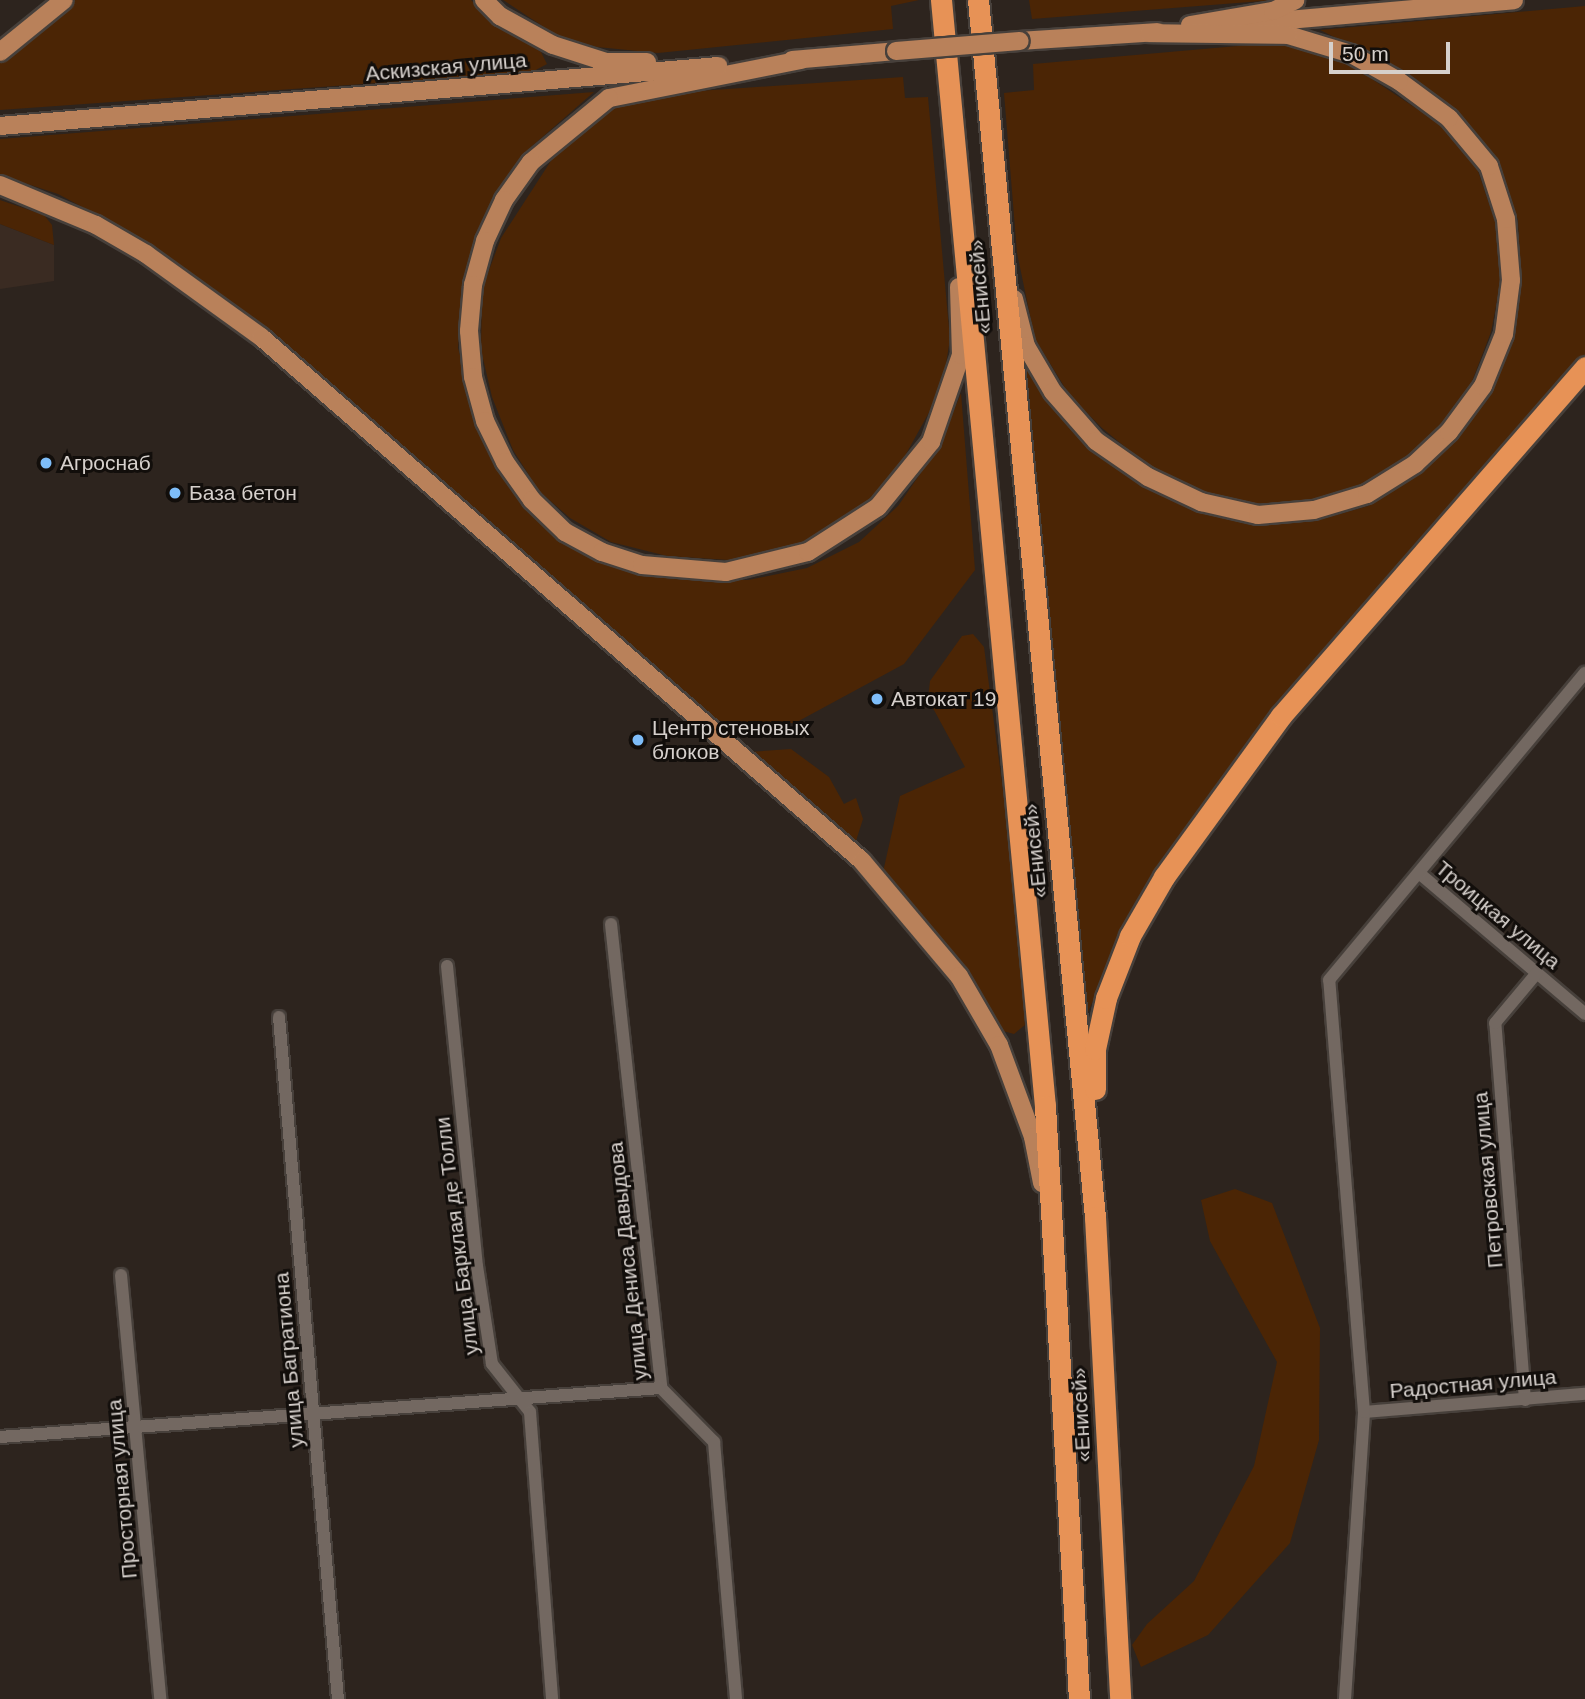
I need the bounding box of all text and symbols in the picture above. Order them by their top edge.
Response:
scale bar [1333,28,1454,72]
text: 50 m [1342,42,1389,65]
street label: Аскизская улица [364,47,528,87]
street label: «Енисей» [963,239,997,335]
place label: Агроснаб [60,450,151,476]
marker: Агроснаб [38,455,54,471]
place label: База бетон [189,480,297,506]
marker: База бетон [167,485,183,501]
place label: Автокат 19 [891,686,996,712]
marker: Автокат 19 [869,691,885,707]
place label: Центр стеновых блоков [652,715,810,765]
marker: Центр стеновых блоков [630,732,646,748]
street label: «Енисей» [1018,803,1052,899]
street label: Троицкая улица [1431,856,1565,974]
street label: Петровская улица [1468,1091,1508,1269]
street label: улица Барклая де Толли [430,1116,484,1356]
street label: улица Дениса Давыдова [603,1141,653,1381]
street label: улица Багратиона [269,1271,309,1449]
street label: Радостная улица [1389,1364,1557,1404]
street label: «Енисей» [1066,1367,1096,1463]
street label: Просторная улица [102,1398,142,1580]

